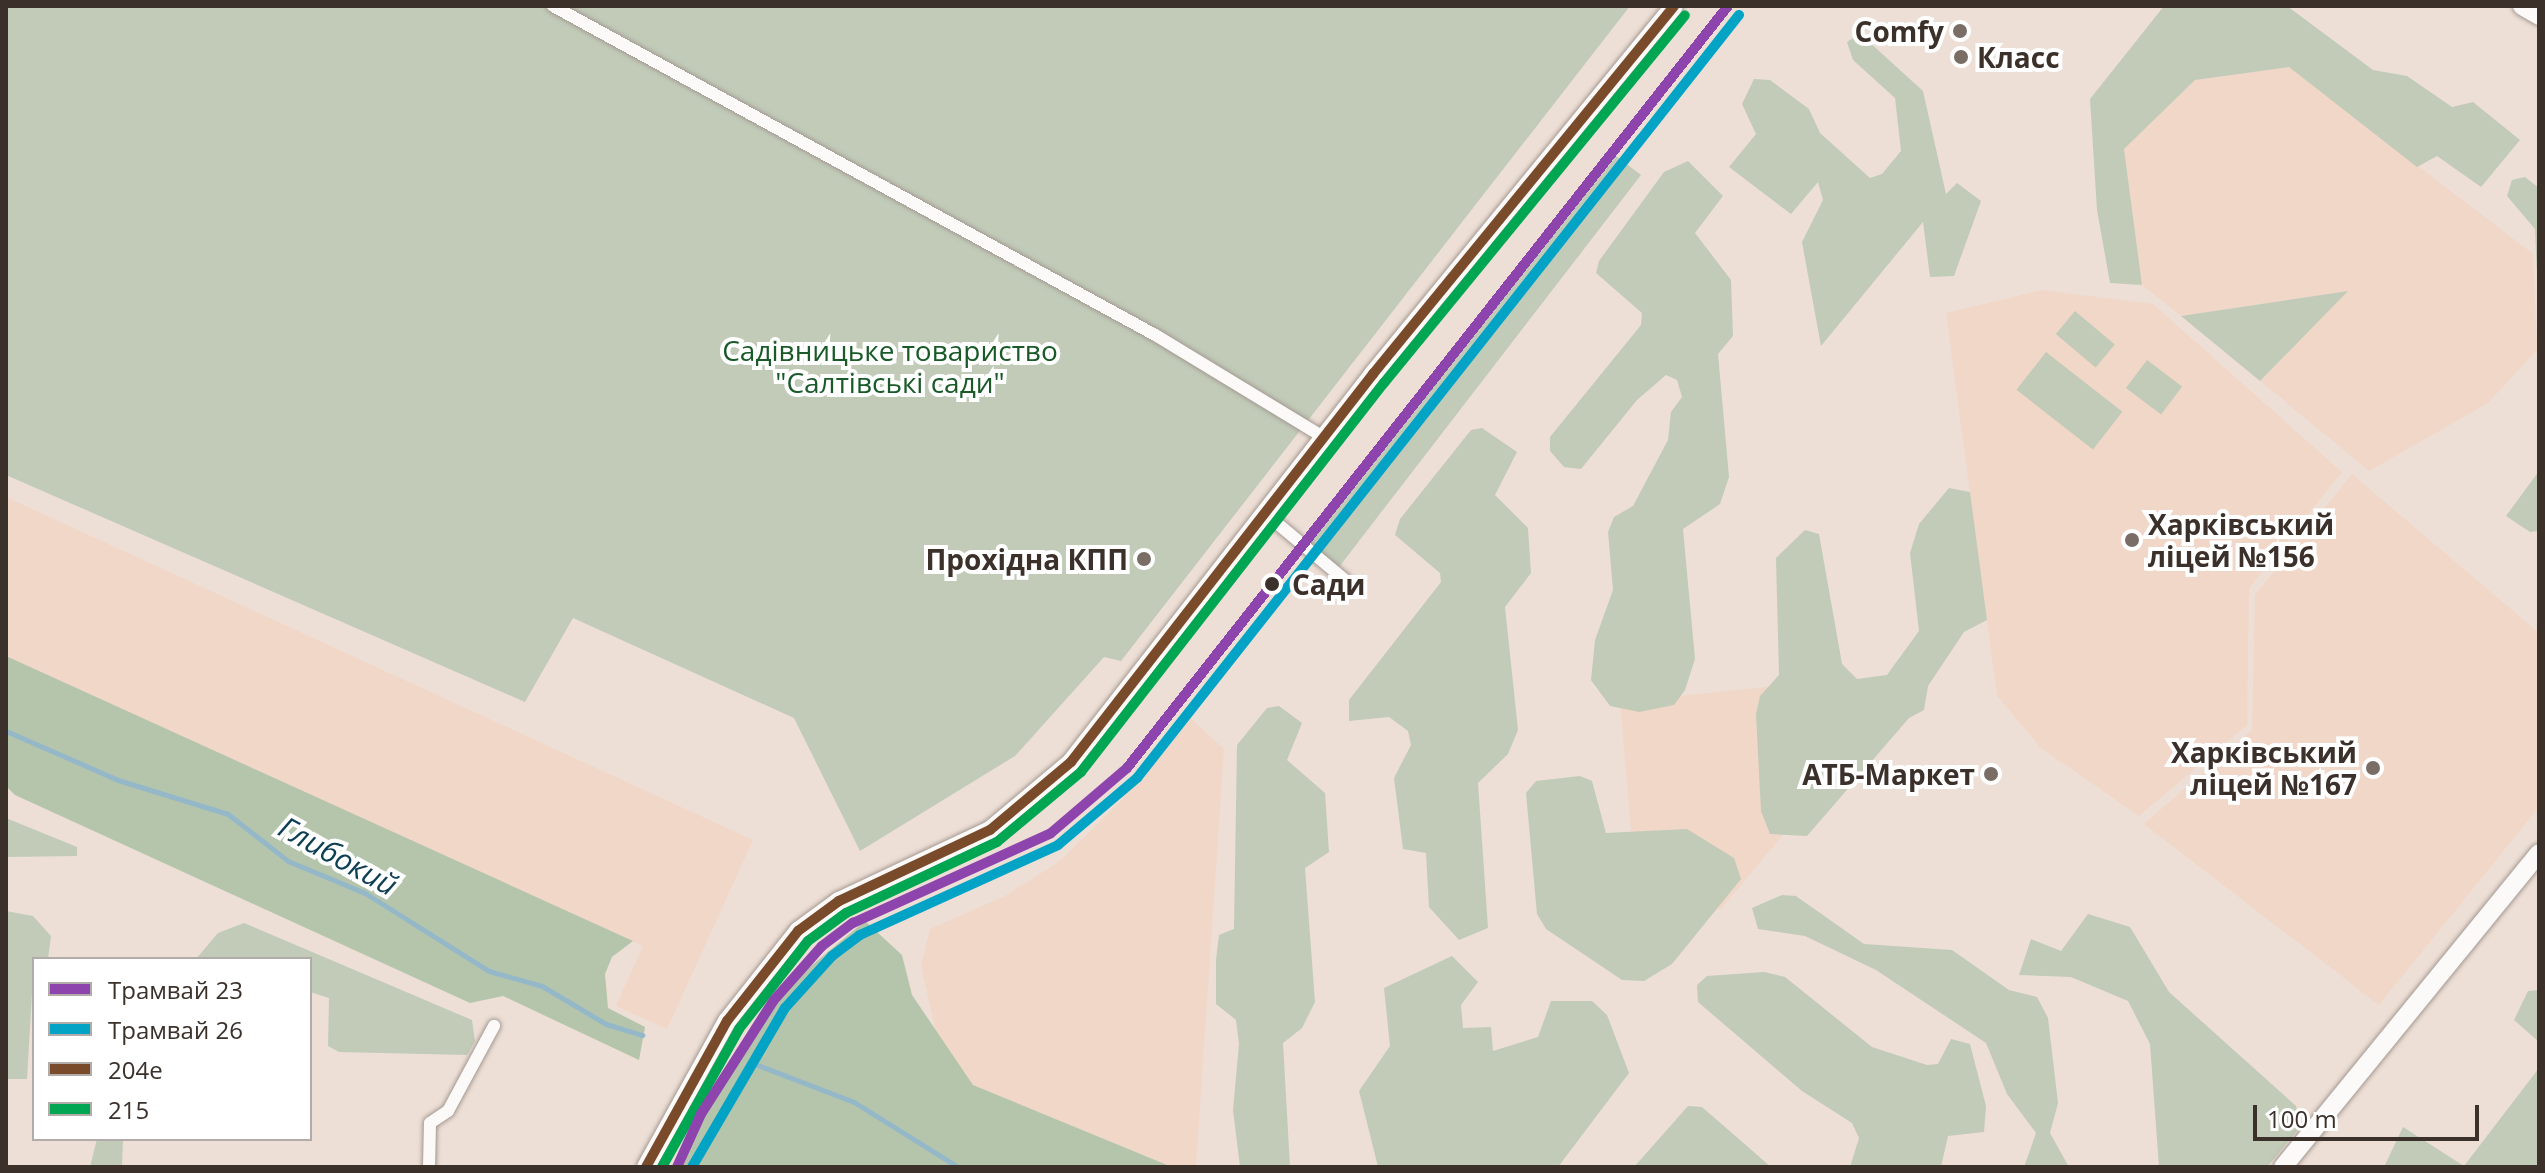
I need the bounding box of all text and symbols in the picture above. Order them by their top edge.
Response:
place label: Comfy [1855,14,1944,48]
marker: Comfy [1951,22,1969,40]
place label: Класс [1977,40,2060,74]
marker: Класс [1952,48,1970,66]
park label: Садівницьке товариство "Салтівські сади" [722,333,1058,399]
place label: Харківський ліцей №156 [2148,507,2334,573]
marker: Харківський ліцей №156 [2123,531,2141,549]
place label: Прохідна КПП [925,542,1128,576]
marker: Прохідна КПП [1135,550,1153,568]
place label: Сади [1292,567,1366,601]
marker: Сади [1259,571,1285,597]
place label: Харківський ліцей №167 [2171,735,2357,801]
place label: АТБ-Маркет [1802,757,1975,791]
marker: Харківський ліцей №167 [2364,759,2382,777]
marker: АТБ-Маркет [1982,765,2000,783]
water label: Глибокий [272,809,404,903]
legend [32,957,312,1141]
text: Трамвай 23 [108,973,243,1006]
text: Трамвай 26 [108,1013,243,1046]
text: 204е [108,1053,163,1086]
scale bar [2257,1089,2483,1139]
text: 215 [108,1093,149,1126]
text: 100 m [2267,1102,2337,1135]

